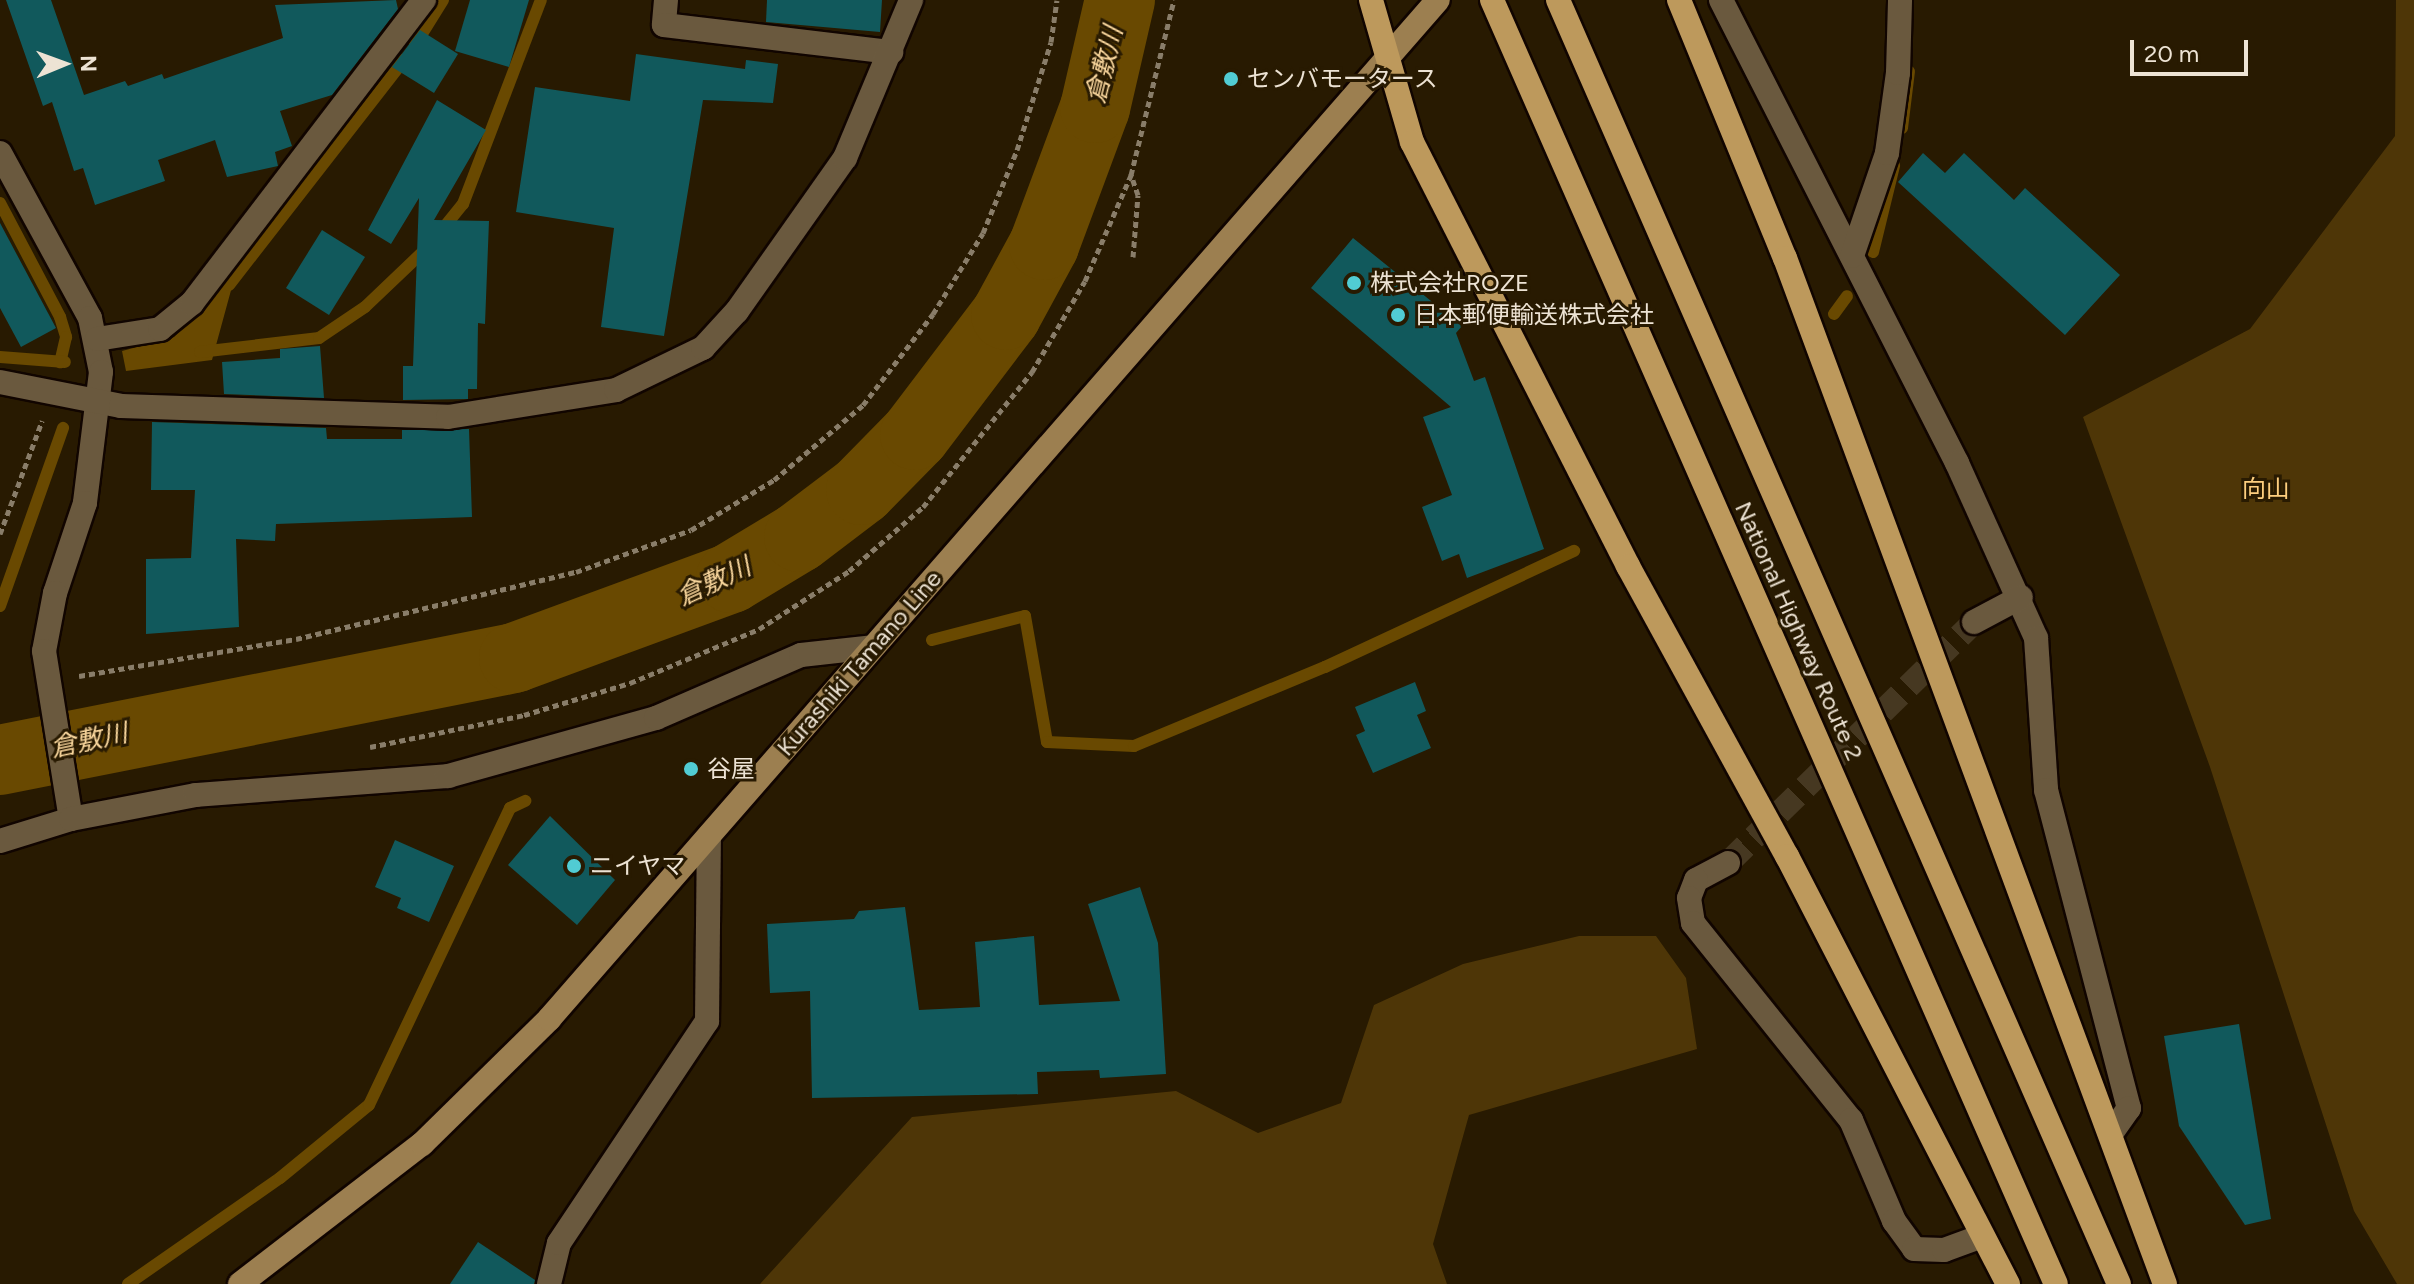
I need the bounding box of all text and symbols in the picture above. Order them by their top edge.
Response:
water label: 倉敷川 [1080,23,1130,107]
north arrow [24,24,104,104]
scale bar [2134,24,2252,74]
text: 20 m [2144,39,2199,68]
text: N [75,55,102,72]
place label: センバモータース [1247,65,1439,93]
marker: センバモータース [1222,70,1240,88]
place label: 株式会社ROZE [1370,269,1529,297]
marker: 株式会社ROZE [1345,274,1363,292]
place label: 日本郵便輸送株式会社 [1414,301,1654,329]
marker: 日本郵便輸送株式会社 [1389,306,1407,324]
park label: 向山 [2242,475,2290,503]
street label: National Highway Route 2 [1729,497,1869,765]
water label: 倉敷川 [672,551,756,613]
street label: Kurashiki Tamano Line [771,564,947,762]
water label: 倉敷川 [48,718,130,764]
place label: 谷屋 [707,755,755,783]
marker: 谷屋 [682,760,700,778]
place label: ニイヤマ [590,852,686,880]
marker: ニイヤマ [565,857,583,875]

